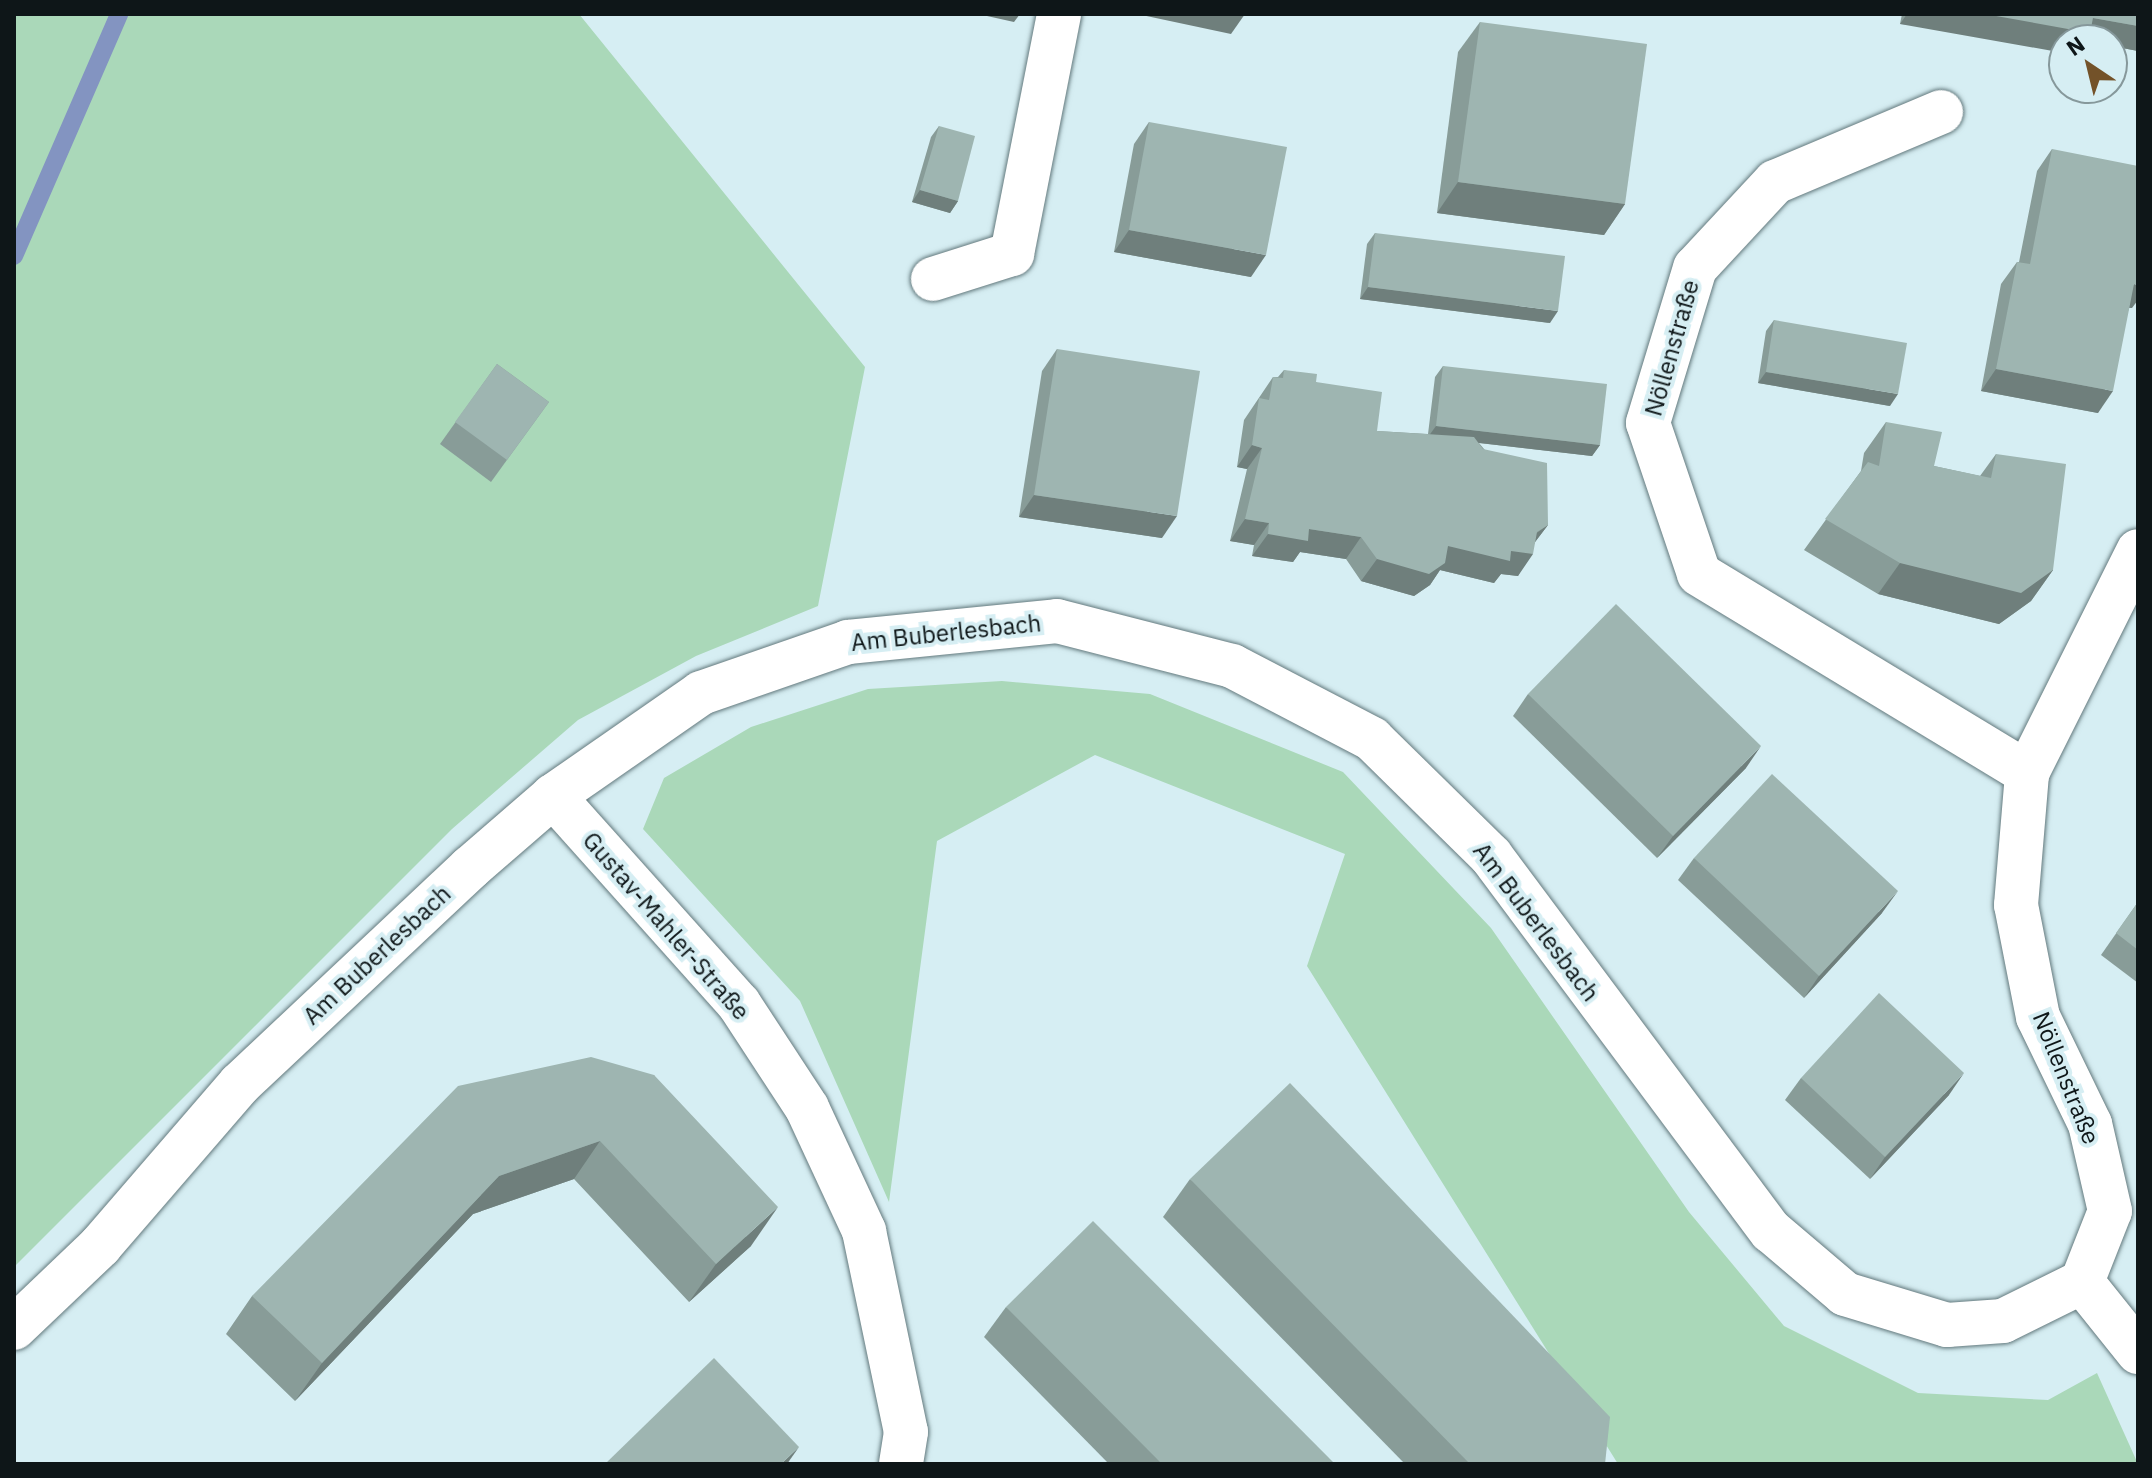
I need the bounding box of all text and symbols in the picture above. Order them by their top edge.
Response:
north arrow [2048,24,2128,104]
text: N [2060,29,2090,62]
street label: Nöllenstraße [1639,277,1705,419]
street label: Am Buberlesbach [849,609,1043,657]
street label: Gustav-Mahler-Straße [577,826,755,1026]
street label: Am Buberlesbach [1467,837,1605,1007]
street label: Am Buberlesbach [297,879,457,1031]
street label: Nöllenstraße [2026,1008,2106,1148]

